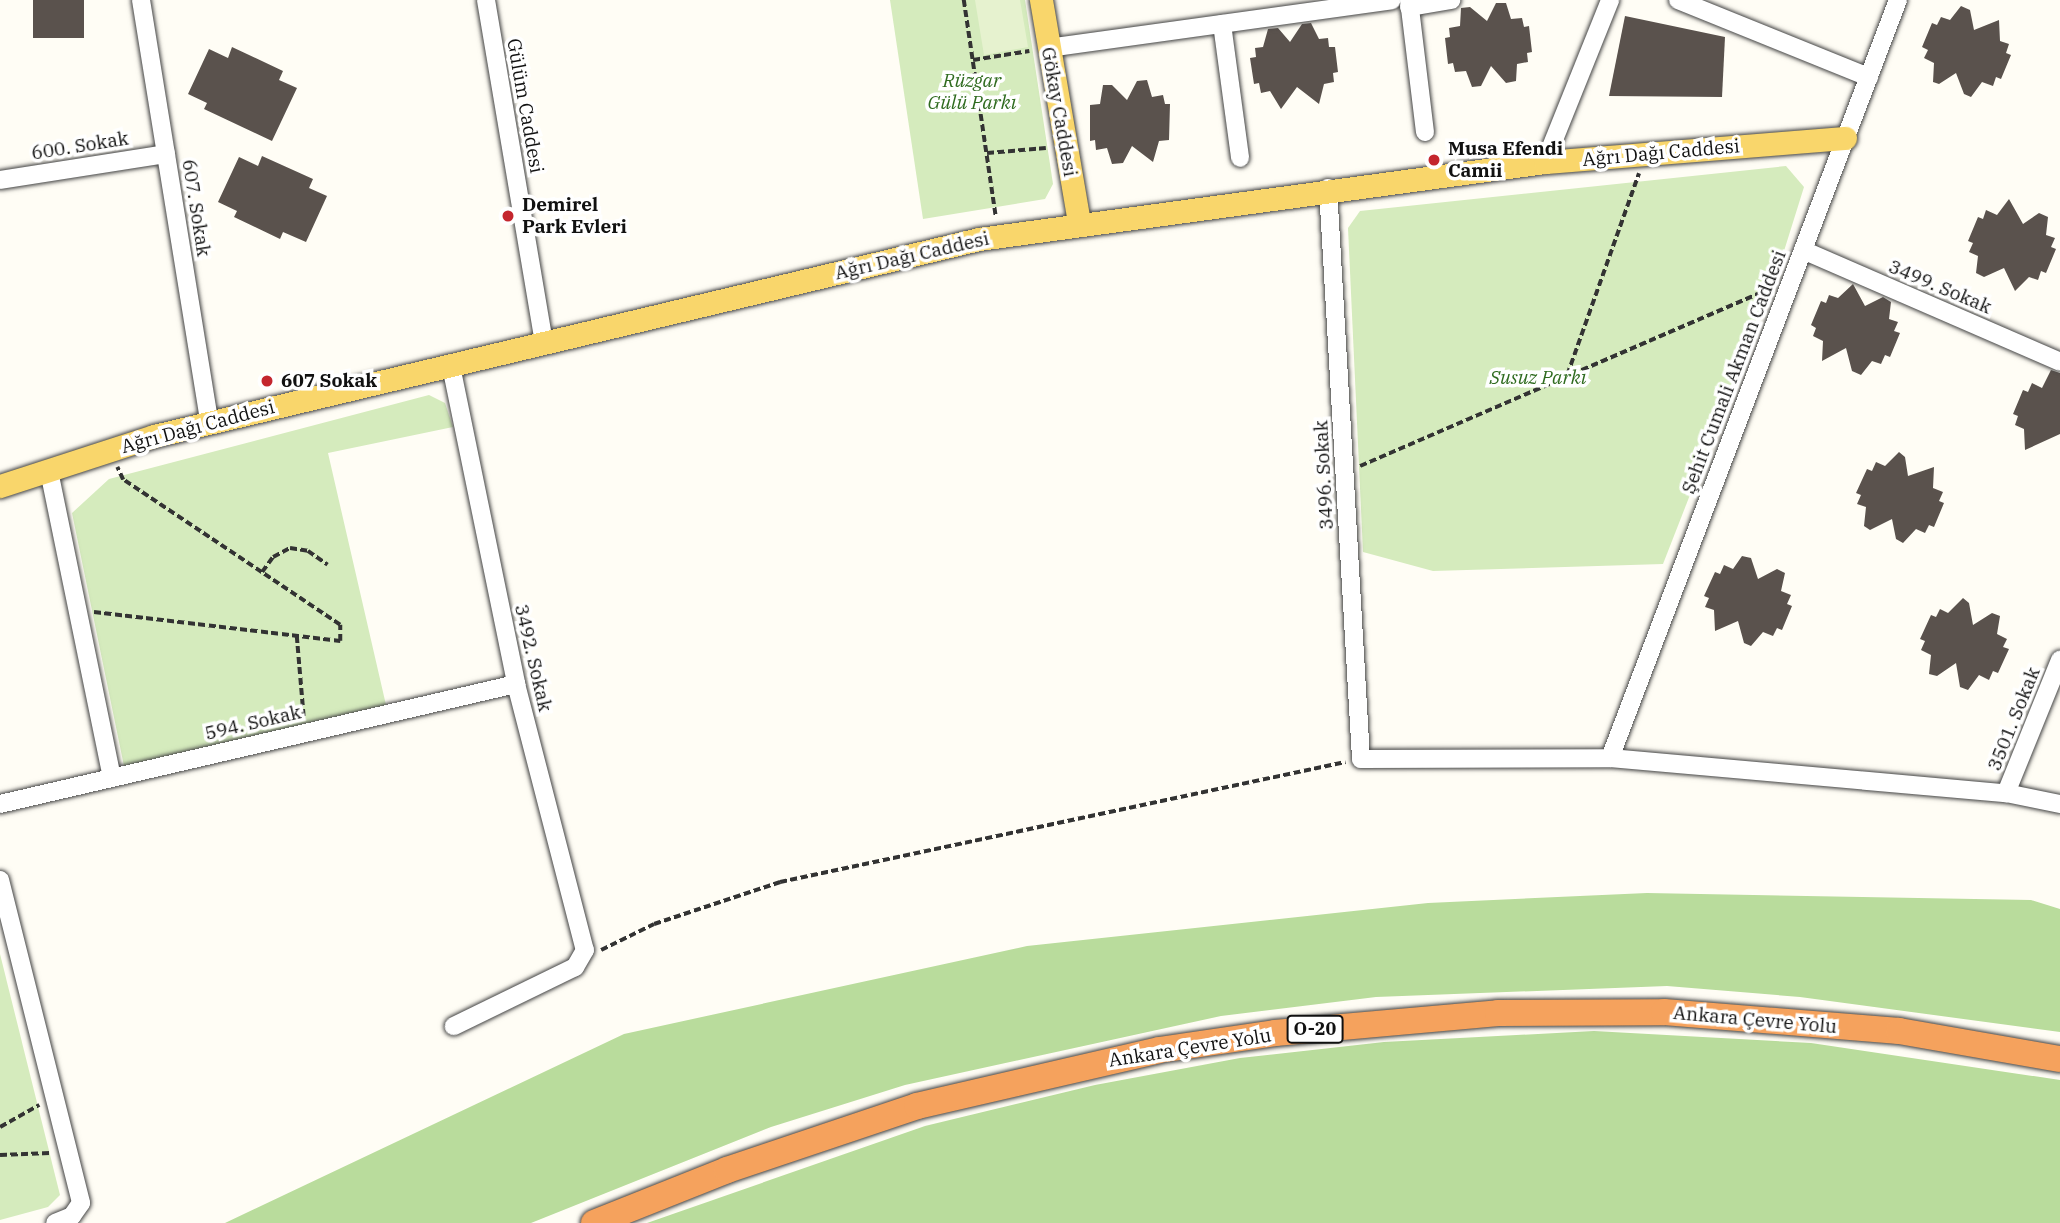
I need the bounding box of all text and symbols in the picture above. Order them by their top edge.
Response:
street label: Gülüm Caddesi [502,37,548,175]
street label: Gökay Caddesi [1036,45,1082,179]
park label: Rüzgar Gülü Parkı [927,70,1017,114]
street label: 600. Sokak [30,127,130,165]
street label: Ağrı Dağı Caddesi [1581,135,1741,171]
place label: Musa Efendi Camii [1448,138,1563,182]
marker: Musa Efendi Camii [1426,152,1442,168]
street label: 607. Sokak [177,158,215,258]
place label: Demirel Park Evleri [522,194,627,238]
marker: Demirel Park Evleri [500,208,516,224]
street label: Ağrı Dağı Caddesi [833,227,991,285]
street label: Şehit Cumali Akman Caddesi [1677,247,1791,497]
street label: 3499. Sokak [1885,255,1995,319]
park label: Susuz Parkı [1490,367,1586,389]
place label: 607 Sokak [281,370,377,392]
marker: 607 Sokak [259,373,275,389]
street label: Ağrı Dağı Caddesi [119,396,277,458]
street label: 3496. Sokak [1310,420,1338,530]
street label: 3492. Sokak [510,602,556,714]
street label: 3501. Sokak [1983,664,2045,774]
street label: 594. Sokak [203,701,303,745]
street label: Ankara Çevre Yolu [1672,1001,1838,1039]
road number: O-20 [1285,1014,1345,1044]
street label: Ankara Çevre Yolu [1107,1024,1273,1072]

